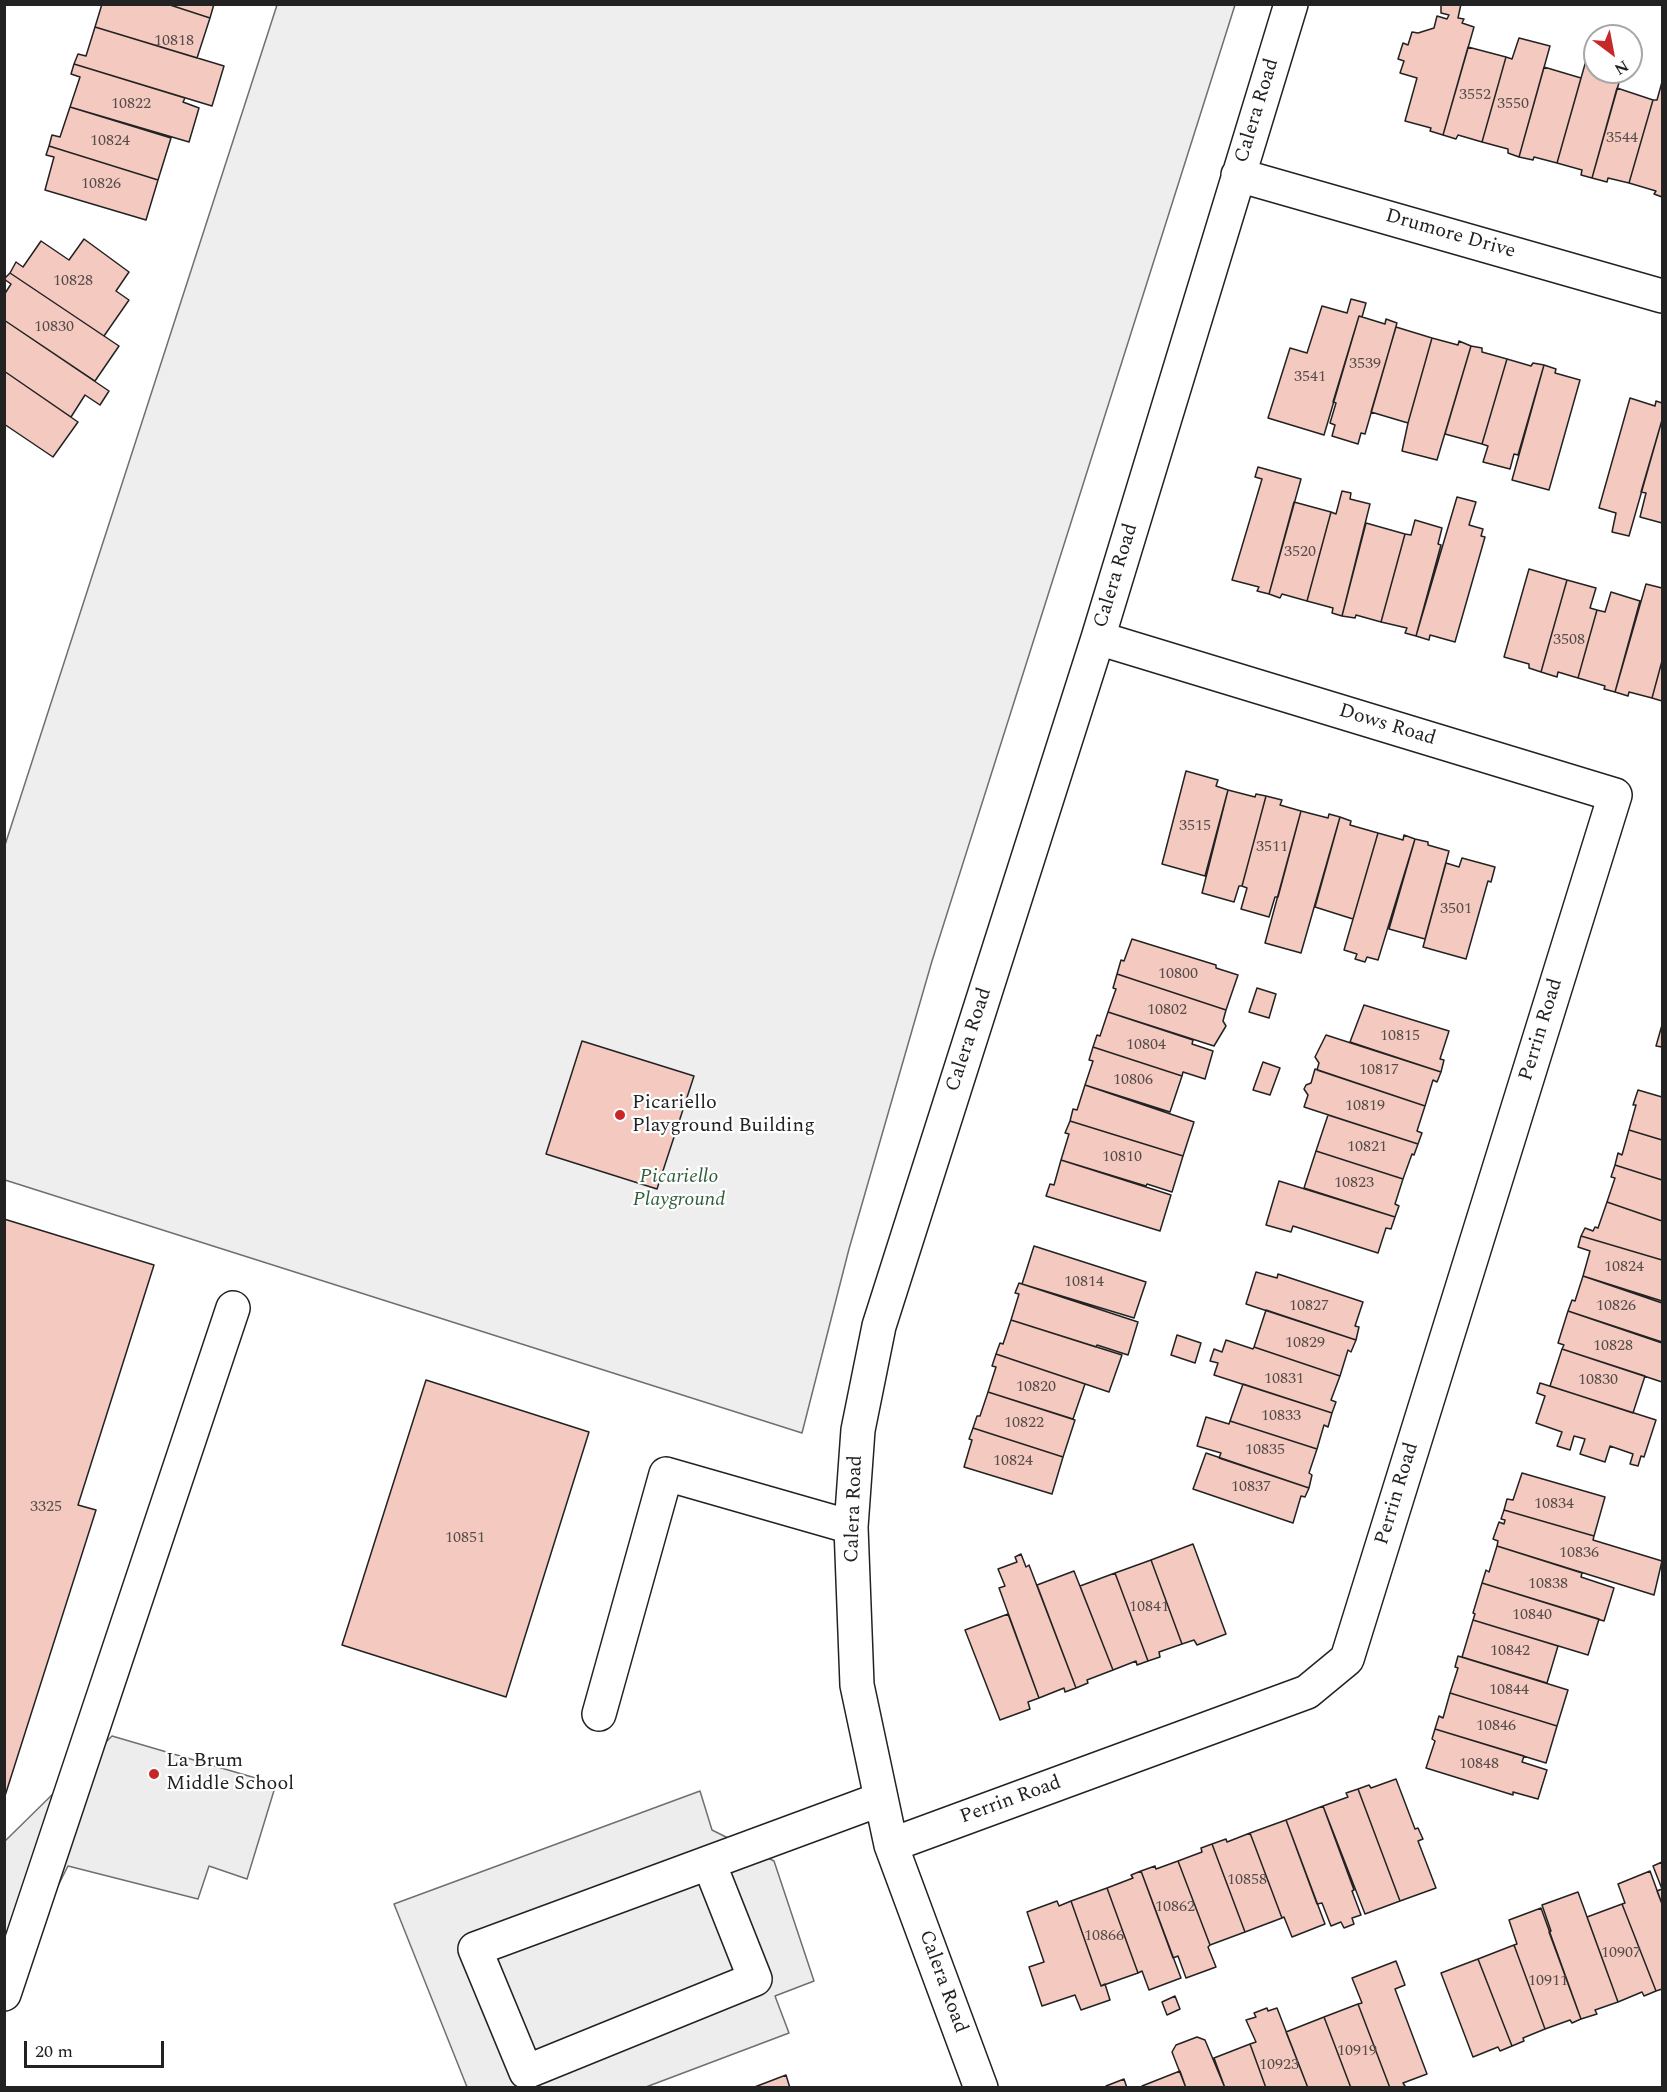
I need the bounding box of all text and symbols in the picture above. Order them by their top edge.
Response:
north arrow [1583,24,1643,84]
house number: 10818 [154,32,194,52]
text: N [1610,54,1633,81]
street label: Calera Road [1231,56,1285,166]
house number: 3552 [1459,86,1491,106]
house number: 10822 [111,95,151,115]
house number: 3550 [1497,95,1529,115]
house number: 3544 [1606,129,1638,149]
house number: 10824 [90,132,130,152]
house number: 10826 [81,175,121,195]
street label: Drumore Drive [1382,205,1518,265]
house number: 10828 [53,272,93,292]
house number: 10830 [34,318,74,338]
house number: 3539 [1349,355,1381,375]
house number: 3541 [1294,368,1326,388]
street label: Calera Road [1090,521,1144,631]
house number: 3520 [1284,543,1316,563]
house number: 3508 [1553,631,1585,651]
street label: Dows Road [1336,700,1438,752]
house number: 3515 [1179,817,1211,837]
house number: 3511 [1256,838,1288,858]
house number: 3501 [1440,900,1472,920]
house number: 10800 [1158,965,1198,985]
street label: Perrin Road [1515,976,1569,1084]
street label: Calera Road [942,985,998,1095]
house number: 10802 [1147,1001,1187,1021]
house number: 10815 [1380,1027,1420,1047]
house number: 10804 [1126,1036,1166,1056]
house number: 10817 [1359,1061,1399,1081]
house number: 10806 [1113,1071,1153,1091]
place label: Picariello Playground Building [632,1092,815,1139]
house number: 10819 [1345,1097,1385,1117]
marker: Picariello Playground Building [613,1108,627,1122]
house number: 10821 [1347,1138,1387,1158]
house number: 10810 [1102,1148,1142,1168]
park label: Picariello Playground [633,1166,725,1213]
house number: 10823 [1334,1174,1374,1194]
house number: 10824 [1604,1258,1644,1278]
house number: 10814 [1064,1273,1104,1293]
house number: 10827 [1289,1297,1329,1317]
house number: 10826 [1596,1297,1636,1317]
house number: 10829 [1285,1334,1325,1354]
house number: 10828 [1593,1337,1633,1357]
house number: 10831 [1264,1370,1304,1390]
house number: 10830 [1578,1371,1618,1391]
house number: 10820 [1016,1378,1056,1398]
house number: 10833 [1261,1407,1301,1427]
house number: 10822 [1004,1414,1044,1434]
street label: Perrin Road [1371,1440,1425,1548]
house number: 10835 [1245,1441,1285,1461]
house number: 10824 [993,1452,1033,1472]
street label: Calera Road [841,1455,869,1563]
house number: 10837 [1231,1478,1271,1498]
house number: 10834 [1534,1495,1574,1515]
house number: 3325 [30,1498,62,1518]
house number: 10851 [445,1529,485,1549]
house number: 10836 [1559,1544,1599,1564]
house number: 10838 [1528,1575,1568,1595]
house number: 10841 [1129,1598,1169,1618]
house number: 10840 [1512,1606,1552,1626]
house number: 10842 [1490,1642,1530,1662]
house number: 10844 [1489,1681,1529,1701]
house number: 10846 [1476,1717,1516,1737]
place label: La Brum Middle School [166,1750,294,1797]
house number: 10848 [1459,1755,1499,1775]
marker: La Brum Middle School [147,1767,161,1781]
street label: Perrin Road [957,1772,1065,1830]
house number: 10858 [1227,1871,1267,1891]
house number: 10862 [1155,1898,1195,1918]
street label: Calera Road [912,1927,972,2037]
house number: 10866 [1084,1927,1124,1947]
house number: 10907 [1601,1944,1641,1964]
house number: 10911 [1528,1972,1568,1992]
scale bar [27,2029,166,2067]
text: 20 m [35,2038,73,2065]
house number: 10919 [1337,2042,1377,2062]
house number: 10923 [1259,2056,1299,2076]

